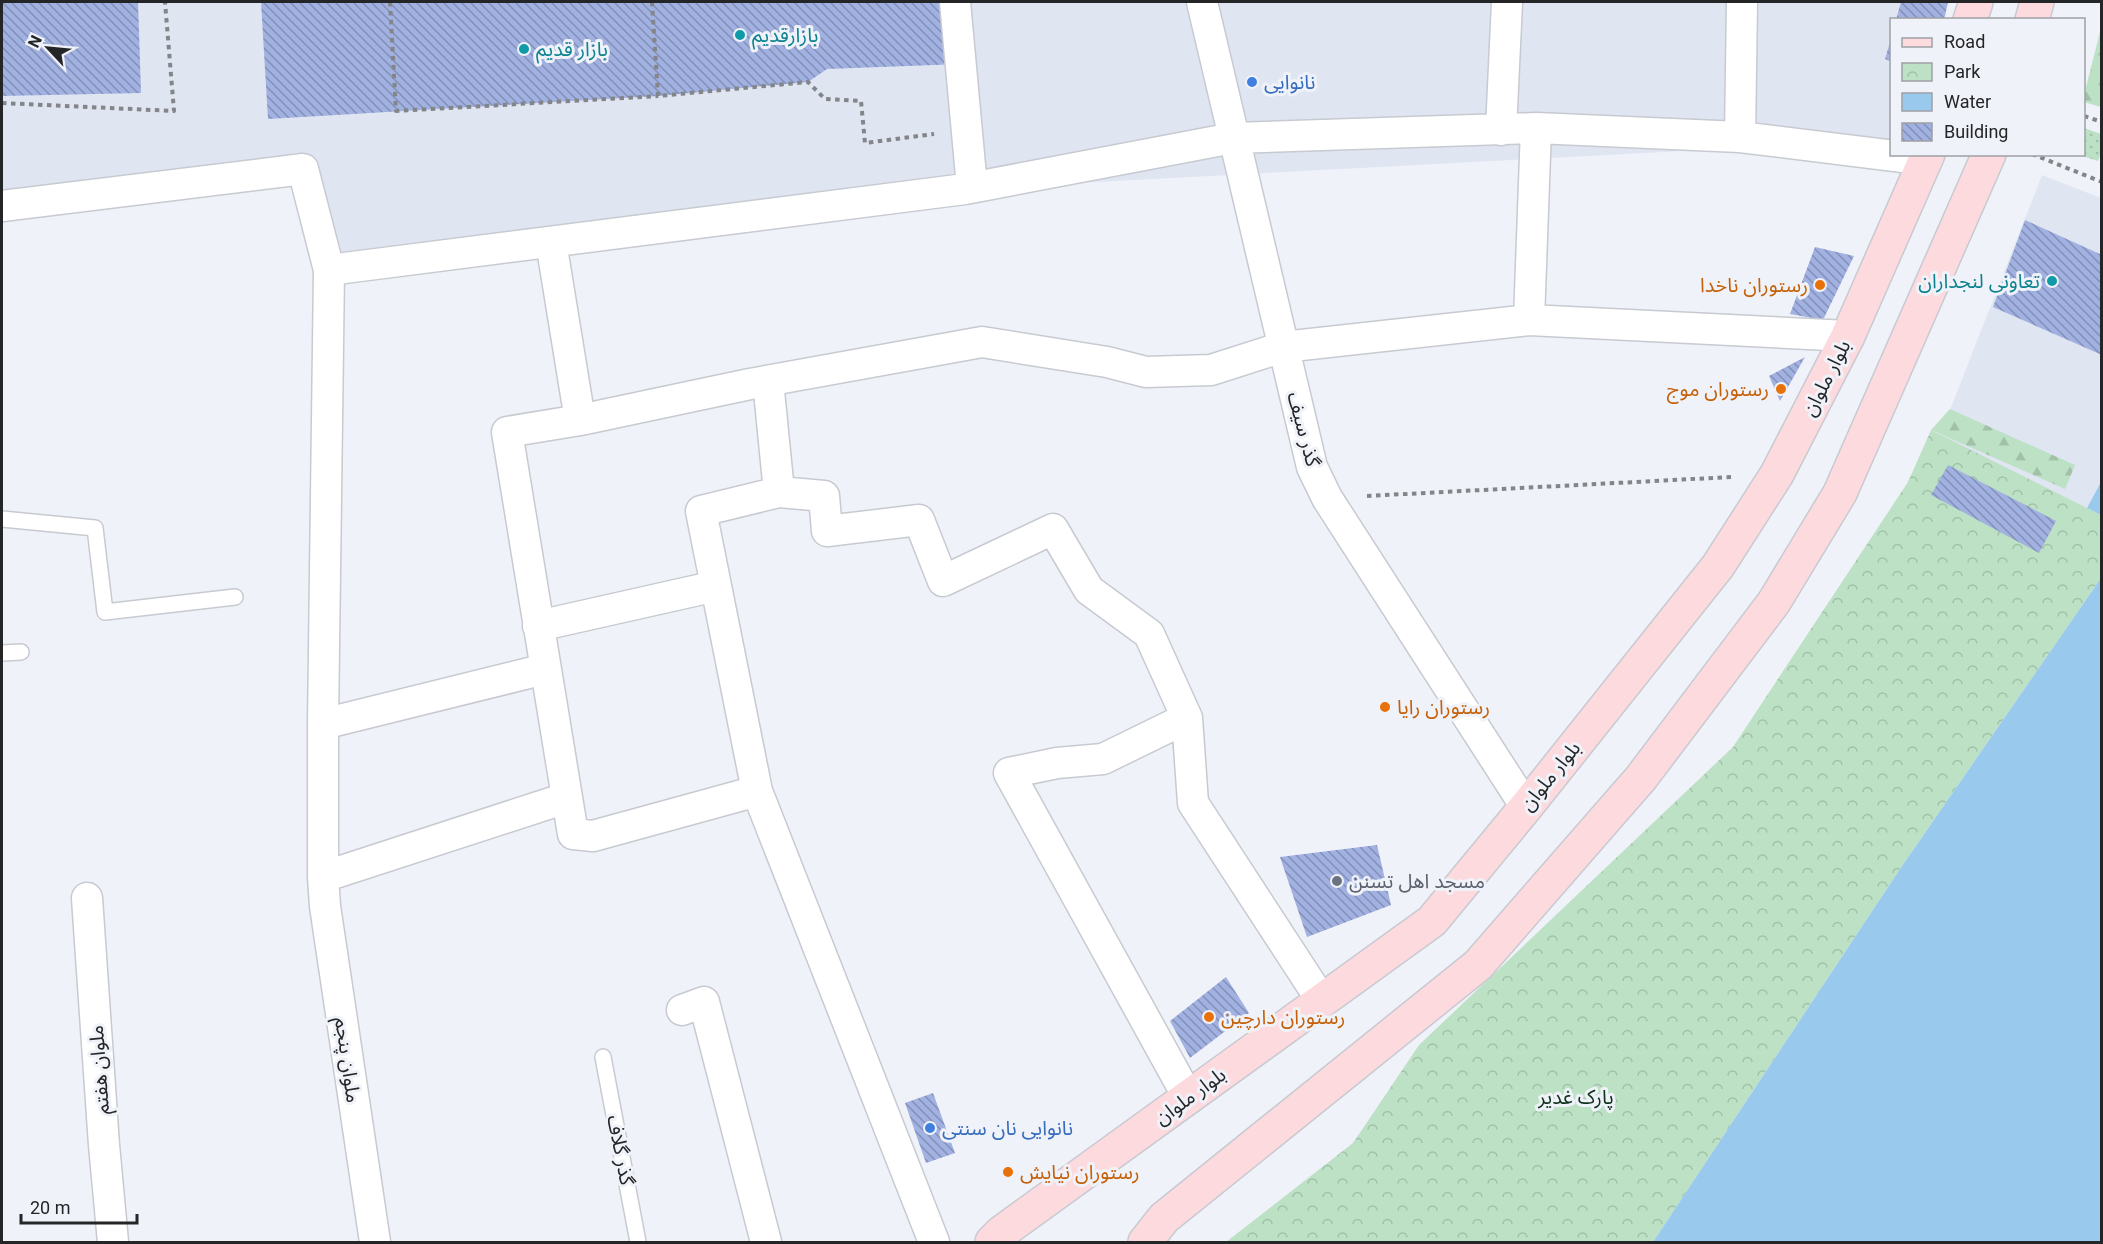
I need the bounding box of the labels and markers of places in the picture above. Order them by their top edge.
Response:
place label: بازارقدیم [752,23,818,50]
marker: بازارقدیم [733,28,747,42]
place label: بازار قدیم [536,37,608,64]
marker: بازار قدیم [517,42,531,56]
place label: نانوایی [1264,70,1315,94]
marker: نانوایی [1245,75,1259,89]
place label: تعاونی لنجداران [1918,269,2040,293]
place label: رستوران ناخدا [1700,273,1808,297]
marker: تعاونی لنجداران [2045,274,2059,288]
marker: رستوران ناخدا [1813,278,1827,292]
place label: رستوران موج [1667,377,1769,404]
marker: رستوران موج [1774,382,1788,396]
place label: رستوران رایا [1397,695,1490,719]
marker: رستوران رایا [1378,700,1392,714]
place label: مسجد اهل تسنن [1349,869,1485,893]
marker: مسجد اهل تسنن [1330,874,1344,888]
place label: رستوران دارچین [1221,1005,1345,1030]
marker: رستوران دارچین [1202,1010,1216,1024]
place label: نانوایی نان سنتی [942,1116,1073,1140]
marker: نانوایی نان سنتی [923,1121,937,1135]
place label: رستوران نیایش [1020,1160,1140,1184]
marker: رستوران نیایش [1001,1165,1015,1179]

